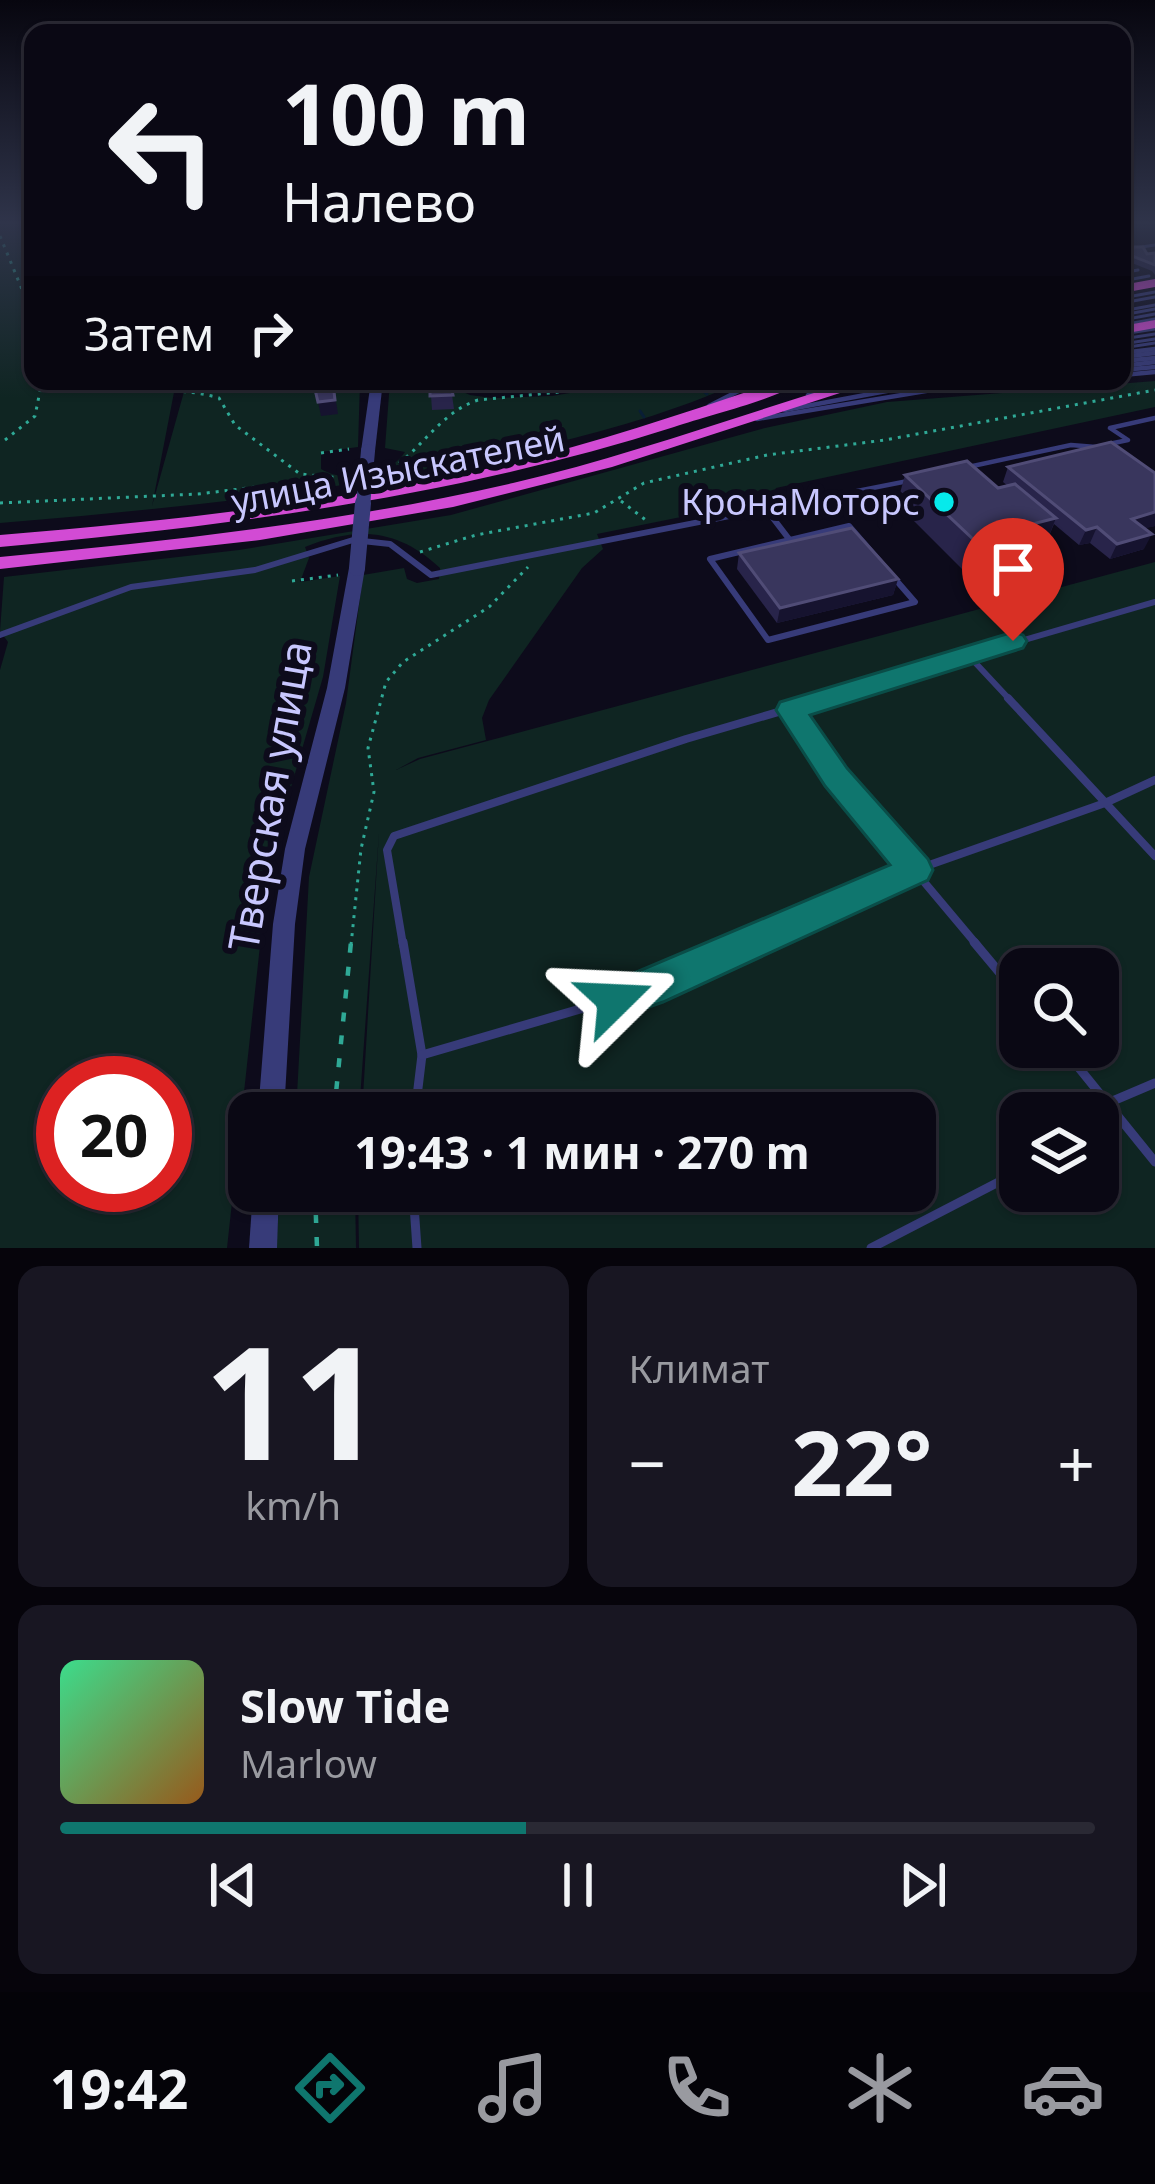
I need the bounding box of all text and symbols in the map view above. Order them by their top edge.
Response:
text: 100 m [282,55,530,170]
icon: left [84,72,240,228]
text: Налево [282,164,476,238]
icon: right [238,300,304,366]
text: Затем [84,303,214,364]
street label: улица Изыскателей [227,413,569,526]
place label: КронаМоторс [681,477,920,526]
marker: КронаМоторс [931,489,957,515]
pin [962,518,1064,641]
icon: arrive [980,536,1046,602]
street label: Тверская улица [213,636,324,955]
position arrow [552,937,678,1063]
map controls [999,948,1119,1212]
button: search [999,948,1119,1068]
speed limit sign: 20 [36,1056,192,1212]
button: layers [999,1092,1119,1212]
text: 19:43 · 1 мин · 270 m [354,1121,810,1182]
text: 11 [204,1293,382,1506]
text: Климат [629,1341,769,1394]
text: 22° [791,1400,932,1522]
text: − [629,1417,666,1507]
text: + [1057,1417,1095,1507]
text: km/h [245,1478,341,1531]
text: Slow Tide [240,1675,450,1736]
text: Marlow [240,1736,377,1789]
icon: previous [200,1852,266,1918]
icon: pause [545,1852,611,1918]
icon: next [890,1852,956,1918]
icon: directions [288,2046,372,2130]
icon: music [471,2046,555,2130]
icon: phone [655,2046,739,2130]
icon: climate [838,2046,922,2130]
icon: car [1021,2046,1105,2130]
text: 19:42 [50,2051,188,2125]

